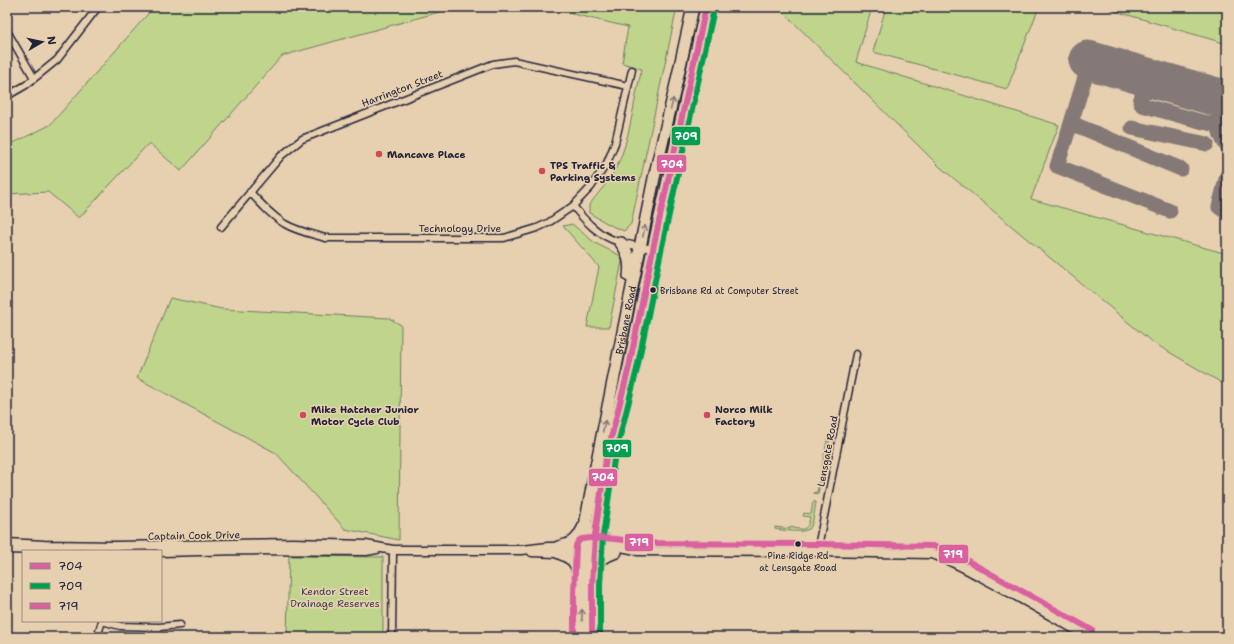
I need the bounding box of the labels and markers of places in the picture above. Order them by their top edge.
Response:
place label: Mancave Place [387,148,466,161]
marker: Mancave Place [374,149,384,159]
place label: TPS Traffic & Parking Systems [550,159,636,184]
marker: TPS Traffic & Parking Systems [537,166,547,176]
marker: Brisbane Rd at Computer Street [648,285,658,295]
place label: Brisbane Rd at Computer Street [660,285,799,297]
place label: Mike Hatcher Junior Motor Cycle Club [311,403,420,428]
place label: Norco Milk Factory [715,403,773,428]
marker: Mike Hatcher Junior Motor Cycle Club [298,410,308,420]
marker: Norco Milk Factory [702,410,712,420]
marker: Pine Ridge Rd at Lensgate Road [793,539,803,549]
place label: Pine Ridge Rd at Lensgate Road [759,550,837,574]

